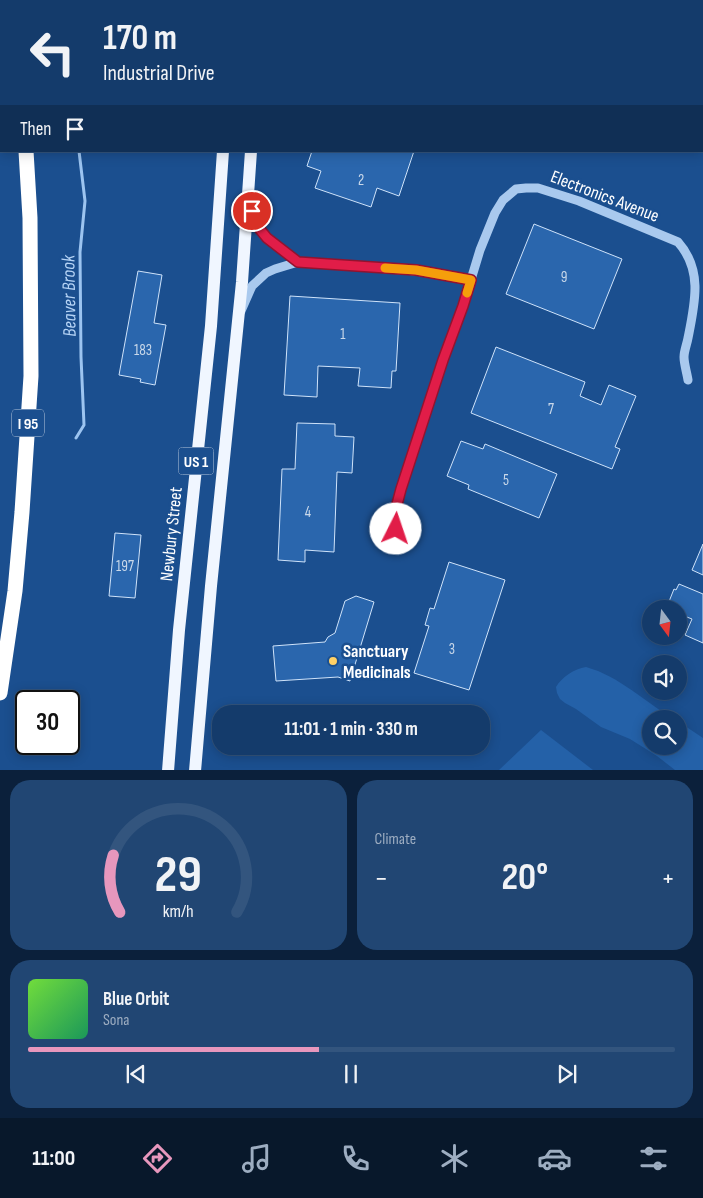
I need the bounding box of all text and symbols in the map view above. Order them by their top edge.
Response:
text: 170 m [103,17,177,60]
icon: left [20,20,85,85]
text: Industrial Drive [103,60,215,87]
icon: arrive [61,115,89,143]
text: Then [20,118,51,141]
street label: Electronics Avenue [548,166,662,227]
house number: 2 [358,171,364,190]
pin [231,190,273,232]
icon: arrive [238,197,266,225]
water label: Beaver Brook [57,254,82,337]
house number: 9 [561,268,567,287]
house number: 1 [340,325,346,344]
house number: 183 [134,341,152,360]
house number: 7 [548,400,554,419]
road number: I 95 [12,409,44,436]
road number: US 1 [178,448,214,474]
house number: 5 [503,471,509,490]
street label: Newbury Street [156,485,187,582]
position arrow [369,502,421,554]
house number: 4 [305,503,311,522]
house number: 197 [116,557,134,576]
north arrow [642,600,688,645]
map controls [642,600,687,755]
house number: 3 [449,640,455,659]
place label: Sanctuary Medicinals [343,641,411,683]
marker: Sanctuary Medicinals [327,655,339,667]
button: sound [642,655,687,700]
speed limit sign: 30 [15,690,80,755]
button: search [642,710,687,755]
text: 11:01 · 1 min · 330 m [284,718,418,741]
text: Climate [375,830,416,849]
text: 29 [155,844,202,907]
text: 20° [501,855,548,900]
text: − [375,862,388,895]
text: + [661,862,675,895]
text: km/h [163,901,194,922]
text: Blue Orbit [103,988,169,1011]
text: Sona [103,1011,130,1030]
icon: previous [122,1060,150,1088]
icon: pause [337,1060,365,1088]
icon: next [553,1060,581,1088]
icon: directions [140,1141,175,1176]
icon: music [239,1141,274,1176]
icon: phone [338,1141,373,1176]
icon: climate [437,1141,472,1176]
icon: car [537,1141,572,1176]
icon: filters [636,1141,671,1176]
text: 11:00 [32,1145,75,1172]

